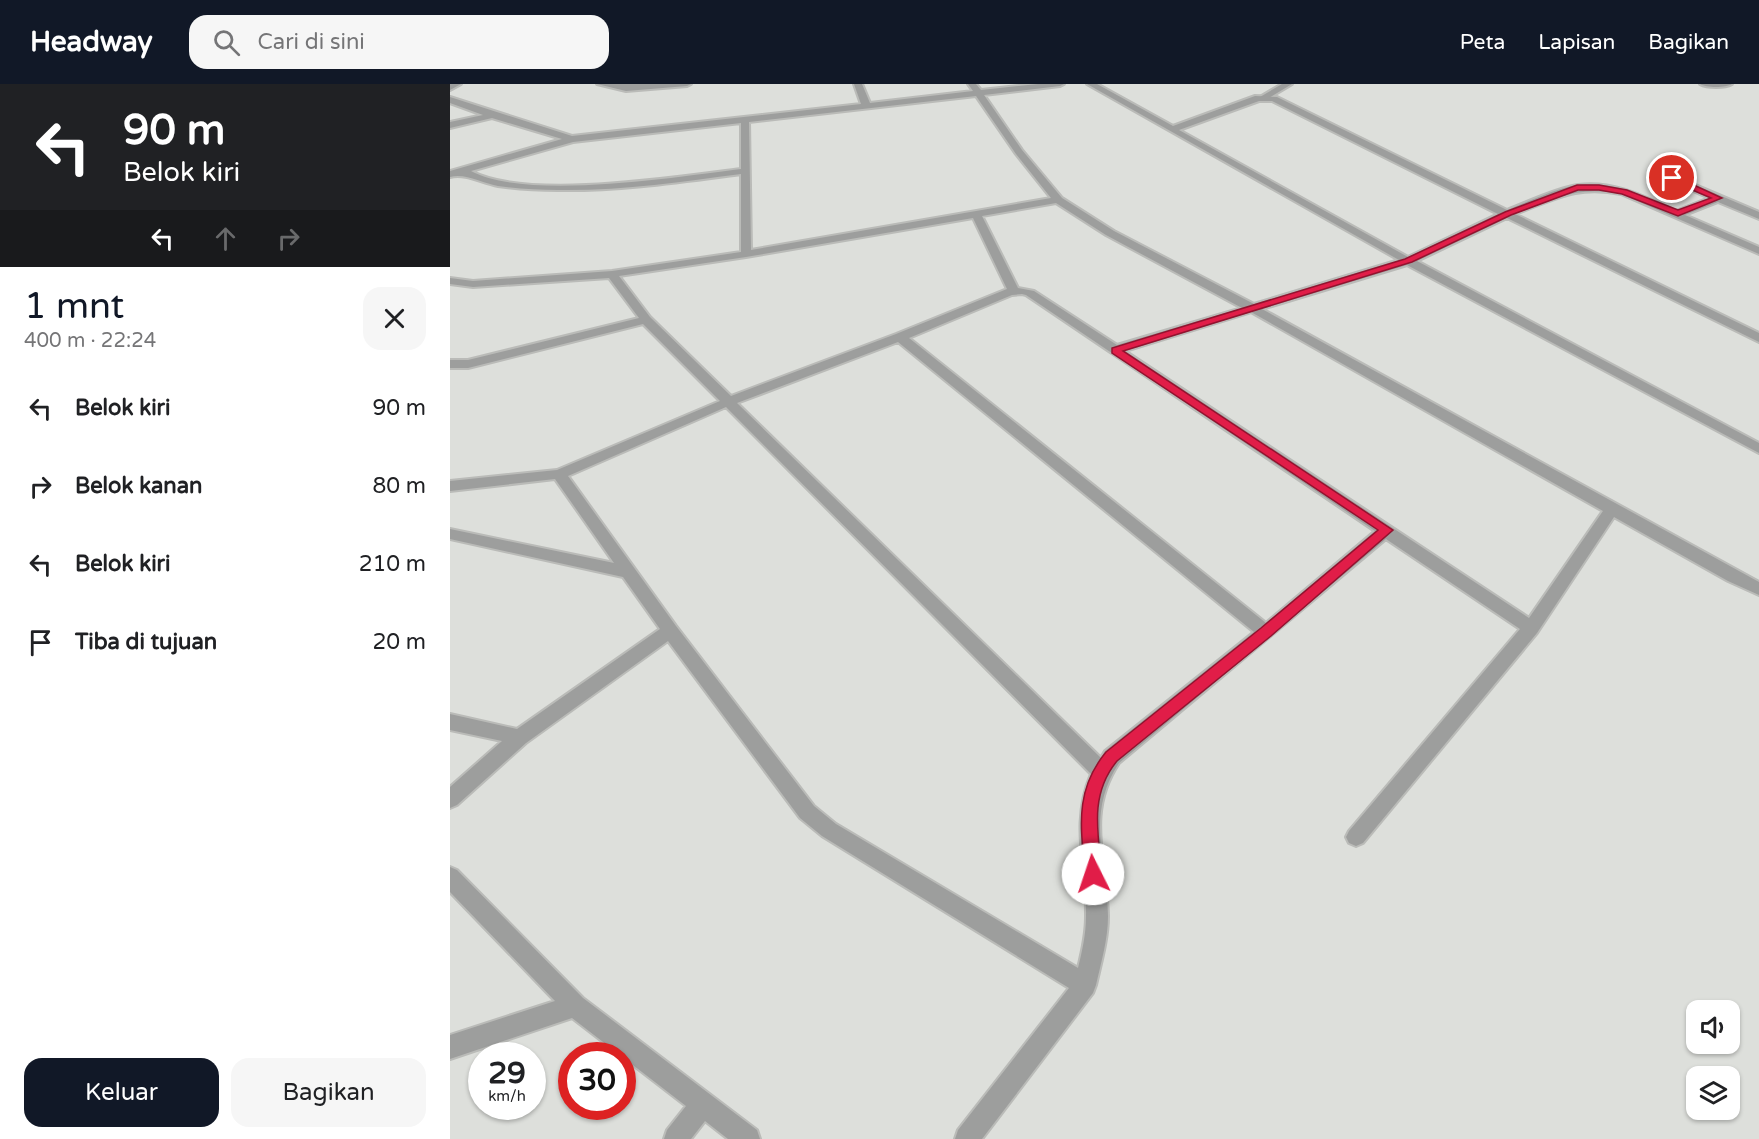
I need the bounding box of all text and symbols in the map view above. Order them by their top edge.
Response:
search box [189,15,609,69]
text: Headway [30,25,153,59]
icon: search [210,26,243,59]
text: Cari di sini [258,29,365,55]
text: Peta [1460,30,1505,55]
text: Lapisan [1538,30,1615,55]
text: Bagikan [1648,30,1729,55]
text: 90 m [123,105,225,156]
icon: left [24,108,102,186]
pin [1646,152,1697,203]
text: Belok kiri [123,156,240,189]
icon: arrive [1655,161,1688,194]
icon: left [146,222,179,255]
icon: ahead [209,222,242,255]
icon: right [272,222,305,255]
text: 1 mnt [24,285,124,328]
button: close [363,287,426,350]
text: 400 m · 22:24 [24,329,156,353]
icon: left [24,392,57,425]
text: Belok kiri [75,395,171,421]
text: 90 m [372,395,426,421]
icon: right [24,470,57,503]
text: Belok kanan [75,473,202,499]
text: 80 m [372,473,426,499]
icon: left [24,548,57,581]
text: Belok kiri [75,551,171,577]
text: 210 m [359,551,426,577]
icon: arrive [24,626,57,659]
text: Tiba di tujuan [75,629,217,655]
text: 20 m [372,629,426,655]
position arrow [1061,842,1125,906]
map controls [1686,1000,1740,1120]
button: sound [1686,1000,1740,1054]
speed limit sign: 30 [558,1042,636,1120]
text: 29 [488,1055,526,1092]
button: Keluar [24,1058,219,1127]
button: Bagikan [231,1058,426,1127]
button: layers [1686,1066,1740,1120]
text: km/h [488,1087,526,1105]

